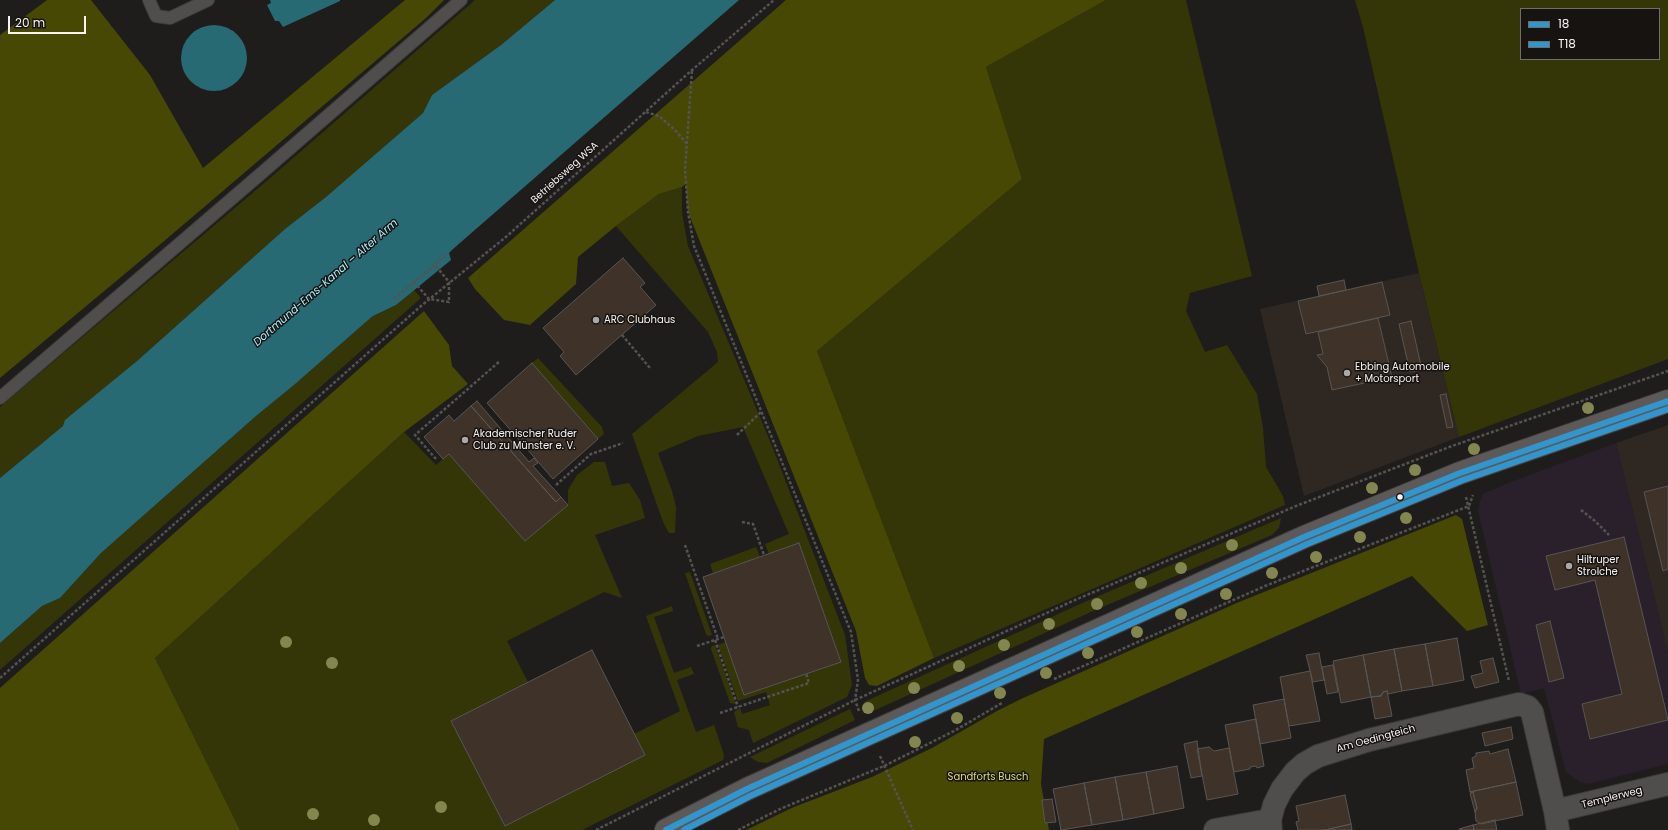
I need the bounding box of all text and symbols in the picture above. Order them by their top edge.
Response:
scale bar [10,8,88,34]
legend [1520,8,1660,60]
text: 20 m [15,14,45,31]
text: 18 [1558,15,1569,32]
text: T18 [1558,35,1576,52]
street label: Betriebsweg WSA [529,140,601,206]
water label: Dortmund-Ems-Kanal – Alter Arm [251,217,401,349]
place label: ARC Clubhaus [604,314,675,326]
marker: ARC Clubhaus [591,315,601,325]
place label: Ebbing Automobile + Motorsport [1355,361,1450,384]
marker: Ebbing Automobile + Motorsport [1342,368,1352,378]
place label: Akademischer Ruder Club zu Münster e. V. [473,428,577,452]
marker: Akademischer Ruder Club zu Münster e. V. [460,435,470,445]
unlabelled marker [1395,492,1405,502]
place label: Hiltruper Strolche [1577,554,1619,578]
marker: Hiltruper Strolche [1564,561,1574,571]
street label: Am Oedingteich [1335,723,1417,755]
park label: Sandforts Busch [948,771,1028,783]
street label: Templerweg [1580,785,1644,811]

